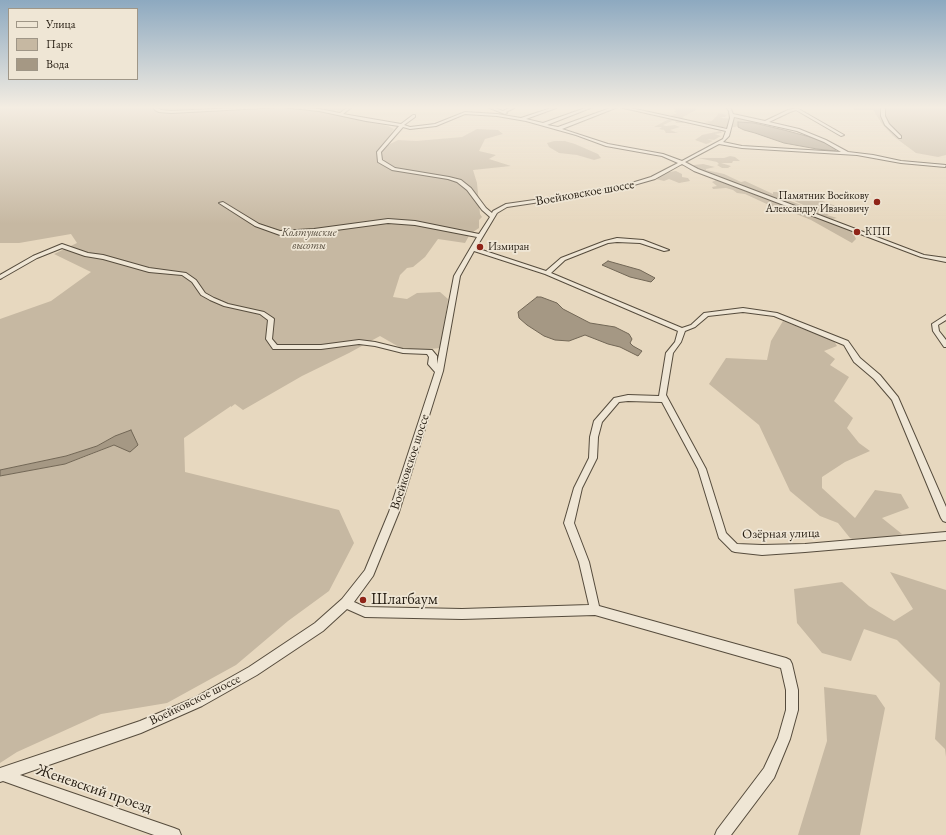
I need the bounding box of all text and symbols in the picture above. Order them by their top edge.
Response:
legend [8,8,138,80]
text: Улица [46,16,76,32]
text: Парк [46,36,73,52]
text: Вода [46,56,69,72]
street label: Воейковское шоссе [535,177,635,209]
place label: Памятник Воейкову Александру Ивановичу [766,189,869,215]
marker: Памятник Воейкову Александру Ивановичу [872,197,882,207]
place label: КПП [865,225,890,239]
park label: Колтушские высоты [282,226,336,252]
marker: КПП [852,227,862,237]
place label: Измиран [488,240,529,254]
marker: Измиран [475,242,485,252]
street label: Воейковское шоссе [387,412,433,512]
street label: Озёрная улица [742,526,820,542]
place label: Шлагбаум [371,590,438,610]
marker: Шлагбаум [358,595,368,605]
street label: Воейковское шоссе [147,671,243,729]
street label: Женевский проезд [34,760,154,818]

